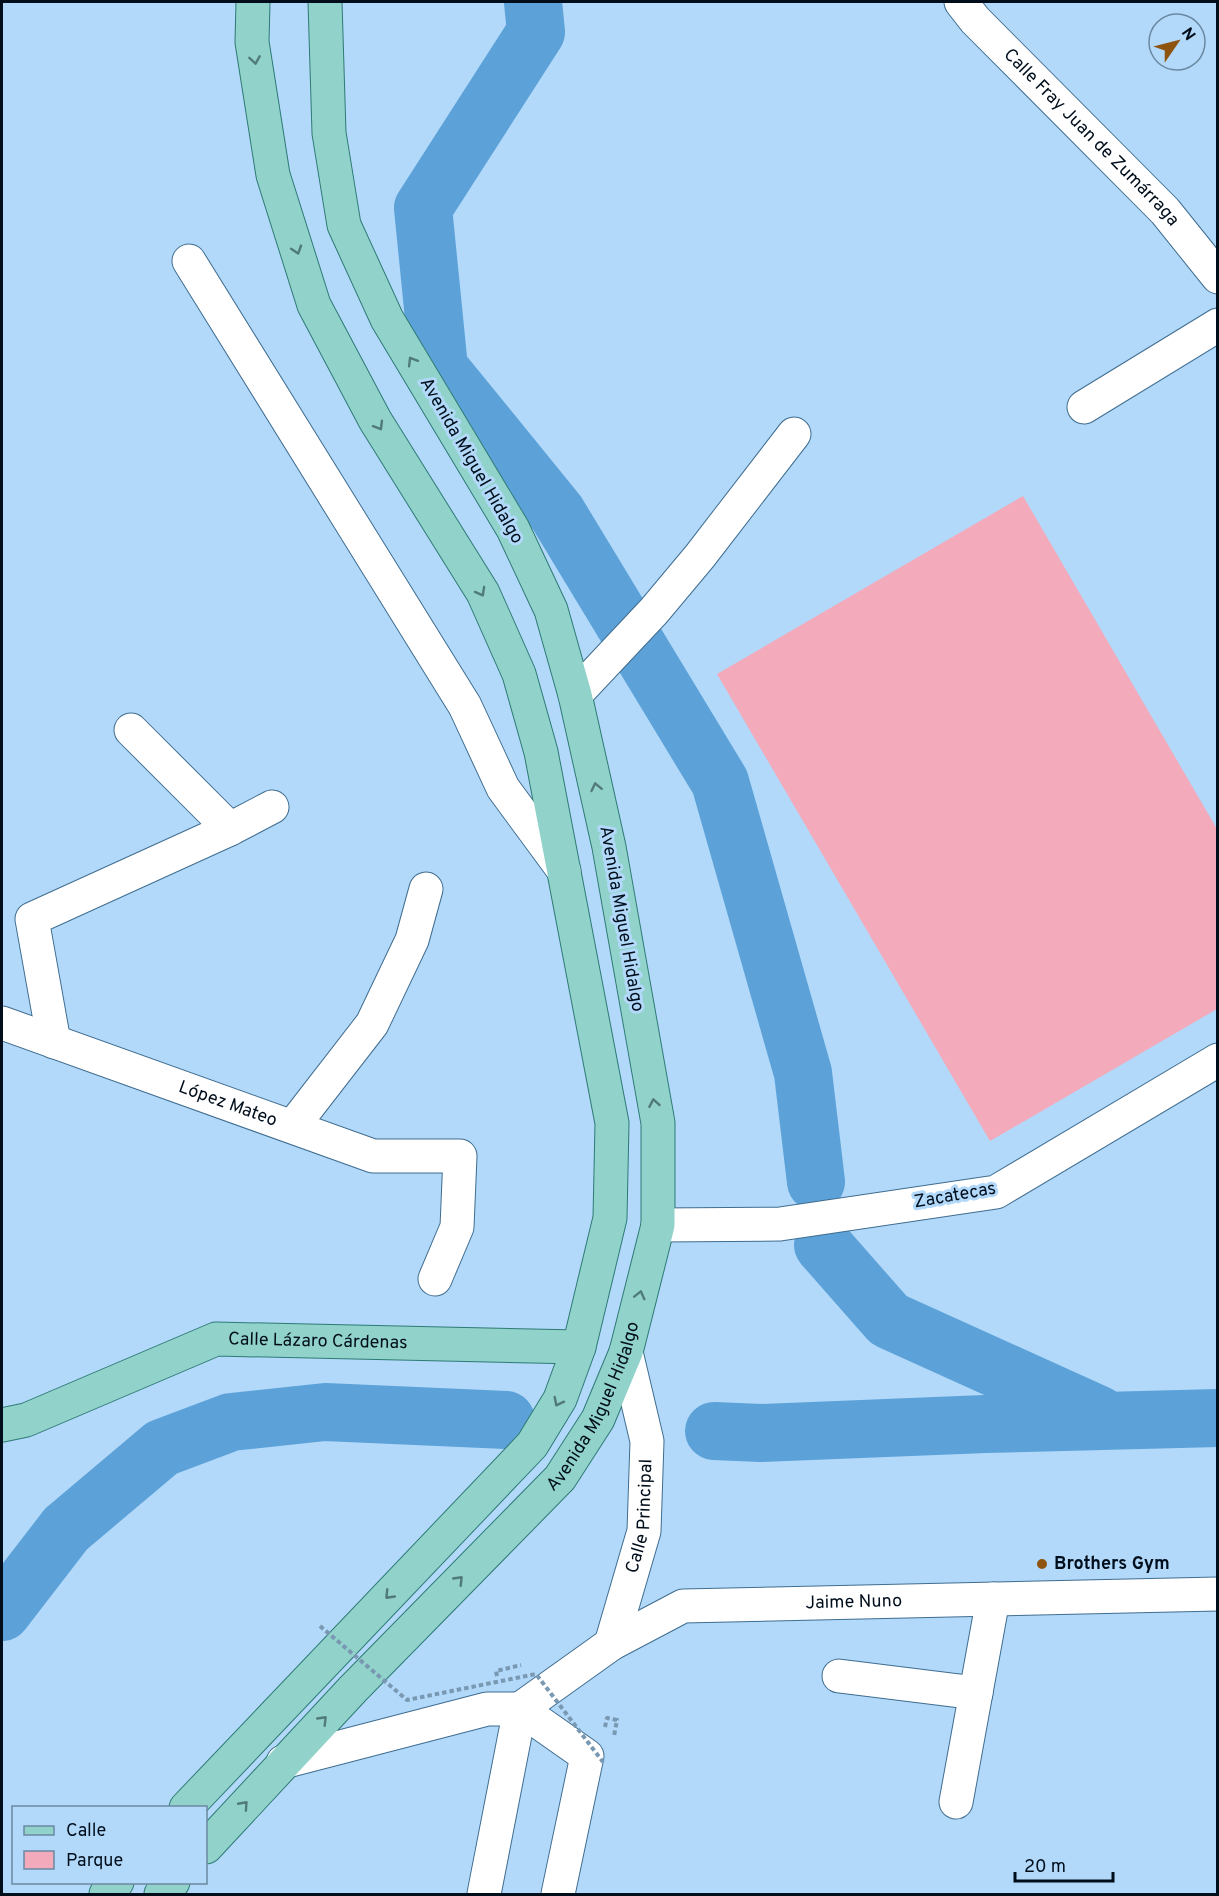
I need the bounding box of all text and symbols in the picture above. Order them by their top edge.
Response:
north arrow [1147,12,1207,72]
text: N [1176,24,1199,45]
street label: Calle Fray Juan de Zumárraga [998,44,1184,231]
one-way arrow [249,55,261,64]
one-way arrow [290,244,302,255]
one-way arrow [408,357,420,367]
street label: Avenida Miguel Hidalgo [414,374,528,548]
one-way arrow [372,420,384,430]
one-way arrow [474,586,485,596]
one-way arrow [590,782,603,792]
street label: Avenida Miguel Hidalgo [593,824,649,1014]
street label: López Mateo [175,1076,280,1132]
one-way arrow [648,1098,661,1108]
street label: Zacatecas [912,1177,998,1215]
one-way arrow [633,1290,645,1301]
street label: Avenida Miguel Hidalgo [542,1319,645,1496]
street label: Calle Lázaro Cárdenas [228,1328,408,1355]
one-way arrow [553,1395,565,1406]
street label: Calle Principal [621,1458,658,1576]
place label: Brothers Gym [1054,1553,1170,1576]
marker: Brothers Gym [1035,1557,1049,1571]
one-way arrow [452,1577,463,1588]
one-way arrow [386,1588,397,1599]
street label: Jaime Nuno [805,1590,902,1615]
one-way arrow [316,1716,327,1727]
one-way arrow [237,1801,248,1811]
legend [12,1806,207,1884]
text: Calle [66,1820,106,1843]
scale bar [1015,1845,1112,1883]
text: Parque [66,1850,123,1873]
text: 20 m [1024,1856,1066,1879]

